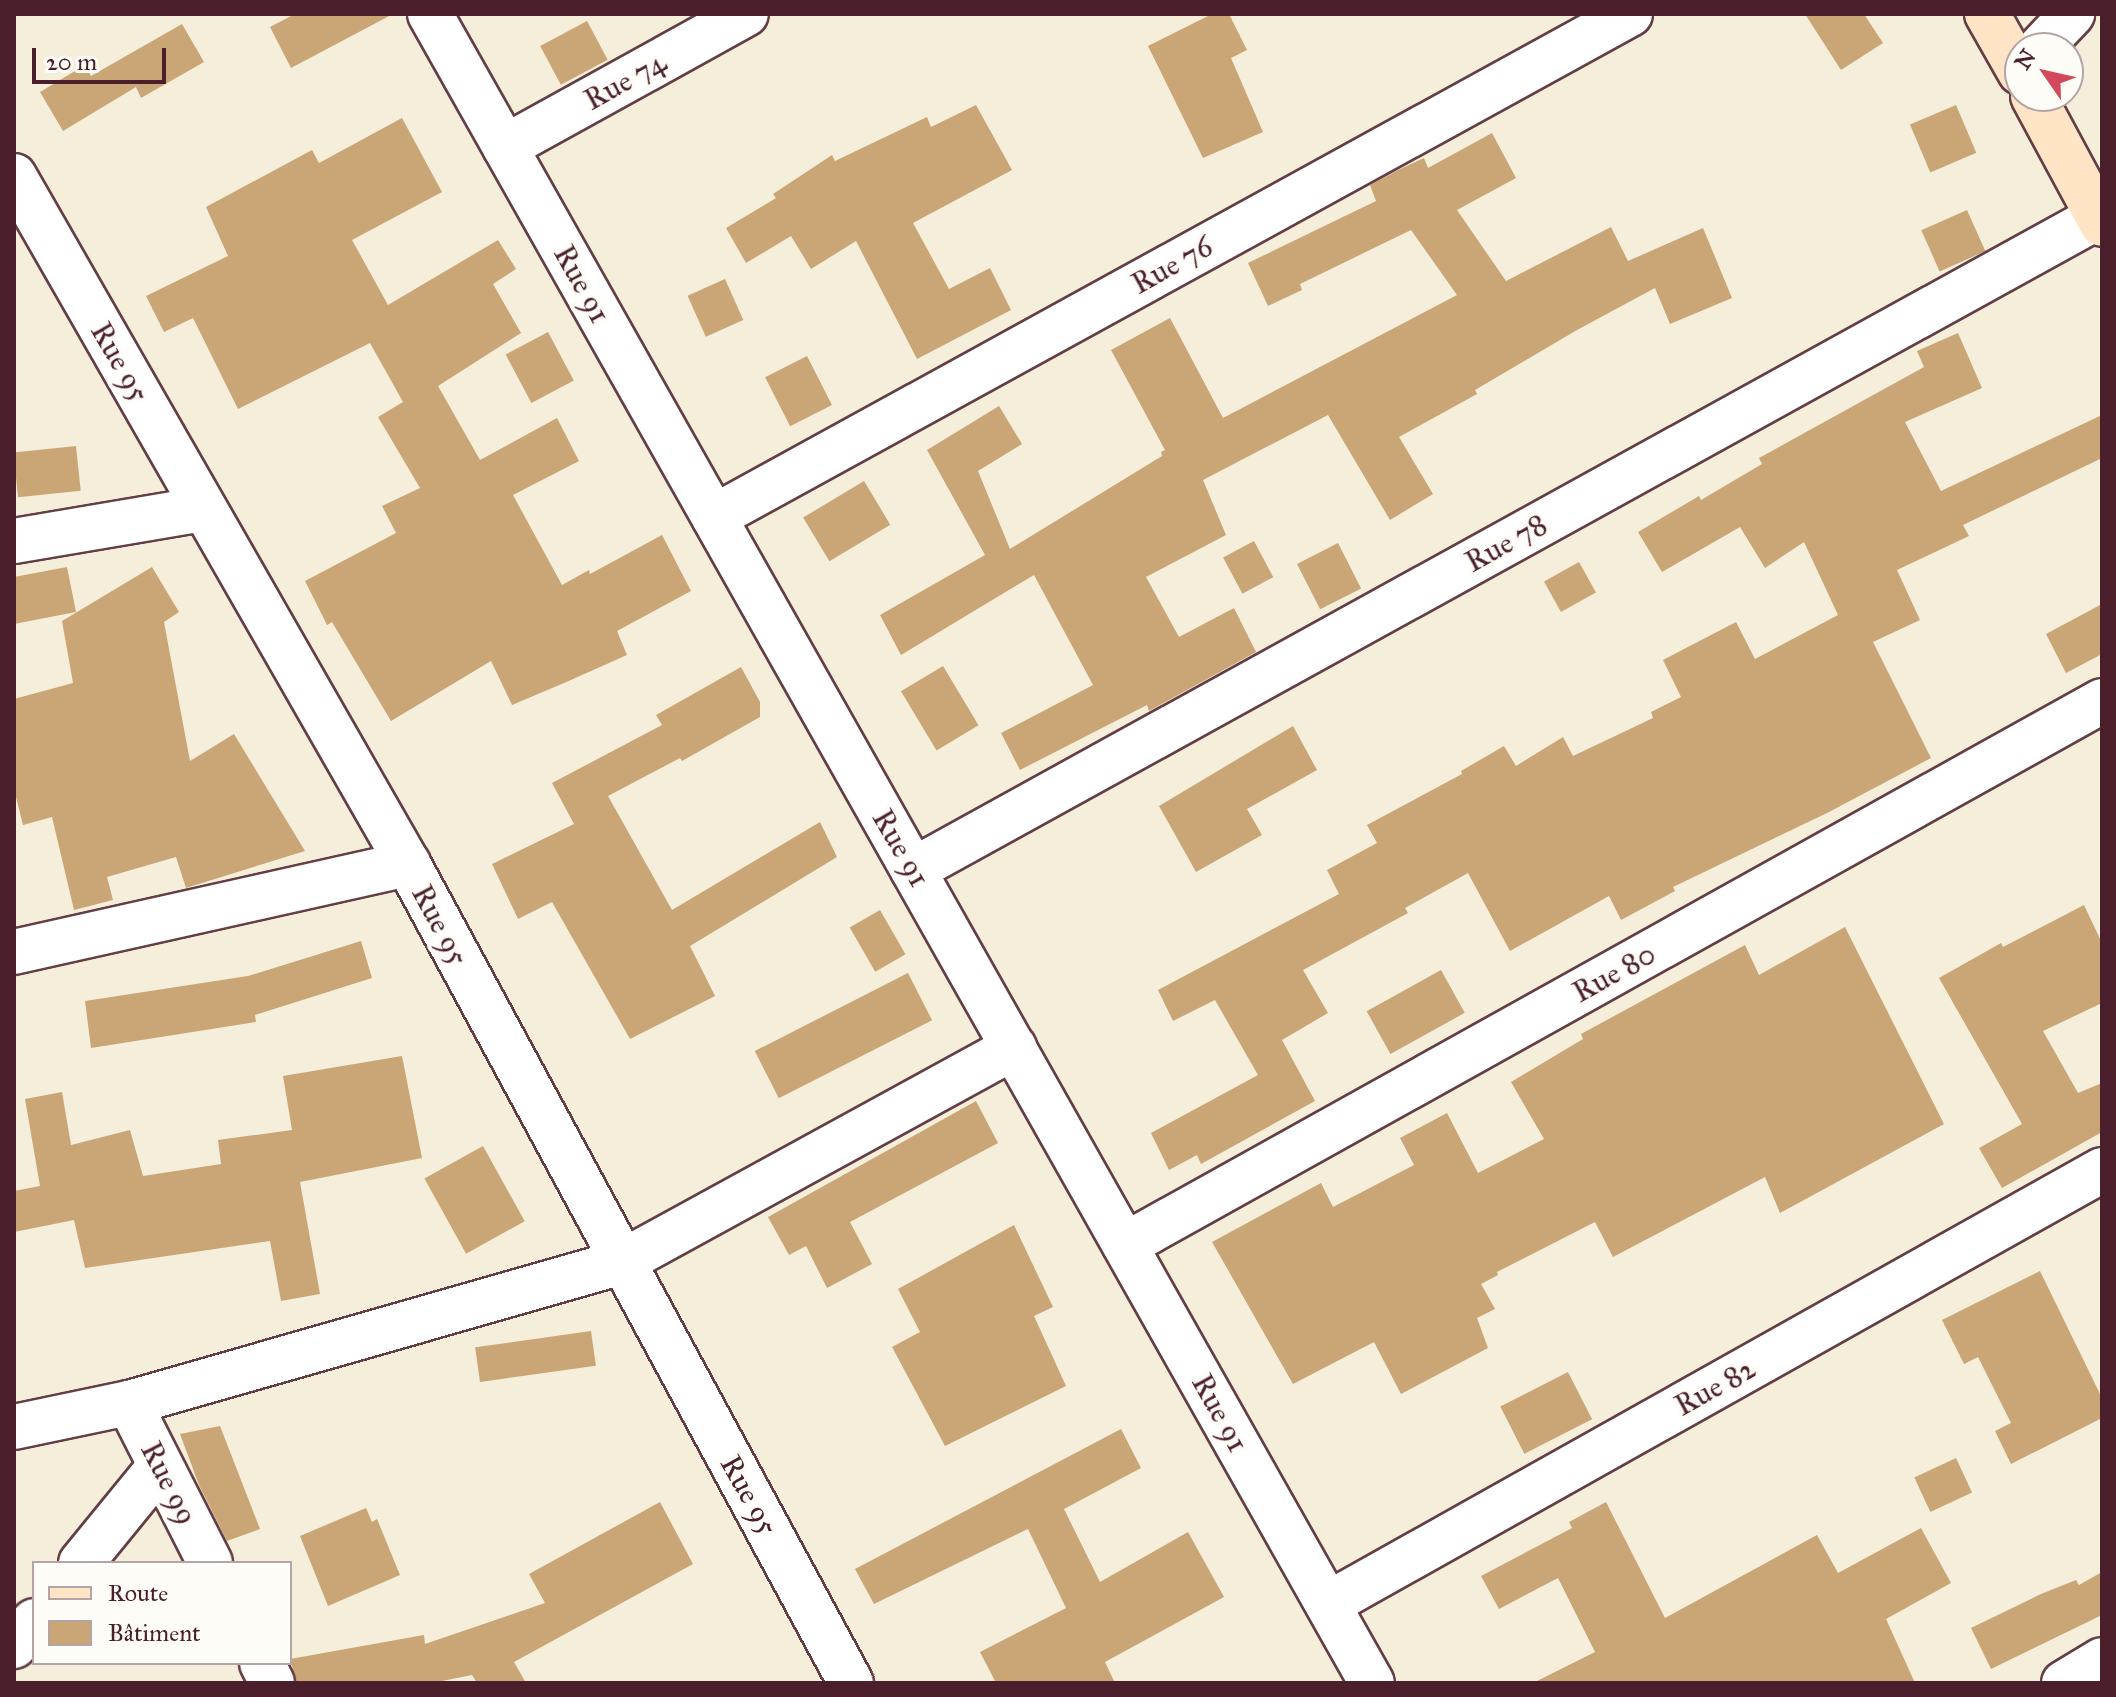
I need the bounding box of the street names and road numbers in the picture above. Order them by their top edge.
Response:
street label: Rue 74 [578,44,672,118]
street label: Rue 76 [1125,228,1219,302]
street label: Rue 91 [546,239,618,329]
street label: Rue 95 [83,316,157,408]
street label: Rue 78 [1459,506,1553,580]
street label: Rue 91 [865,803,937,893]
street label: Rue 95 [404,879,476,971]
street label: Rue 80 [1566,936,1662,1010]
street label: Rue 82 [1668,1350,1762,1424]
street label: Rue 91 [1184,1368,1256,1458]
street label: Rue 99 [133,1436,205,1530]
street label: Rue 95 [712,1449,786,1541]

